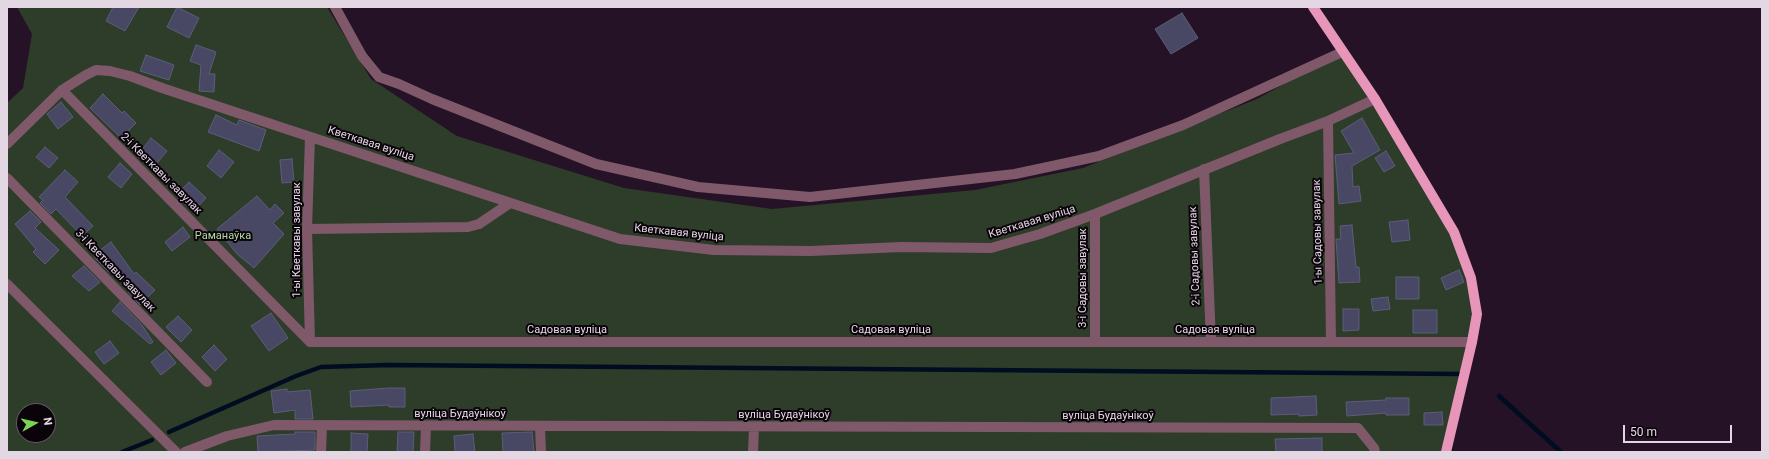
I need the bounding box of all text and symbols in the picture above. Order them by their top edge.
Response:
street label: Кветкавая вуліца [326,124,416,164]
street label: 2-і Кветкавы завулак [118,131,204,217]
street label: 1-ы Садовы завулак [1310,179,1326,285]
street label: 1-ы Кветкавы завулак [290,182,304,298]
street label: Кветкавая вуліца [987,203,1077,241]
street label: 2-і Садовы завулак [1187,206,1203,306]
street label: Кветкавая вуліца [633,222,725,244]
street label: 3-і Кветкавы завулак [72,227,158,315]
street label: 3-і Садовы завулак [1076,228,1090,328]
park label: Раманаўка [195,229,251,243]
street label: Садовая вуліца [527,323,607,337]
street label: Садовая вуліца [851,323,931,337]
street label: Садовая вуліца [1175,323,1255,337]
north arrow [16,403,56,443]
street label: вуліца Будаўнікоў [414,407,506,421]
street label: вуліца Будаўнікоў [738,408,830,422]
street label: вуліца Будаўнікоў [1062,409,1154,423]
text: N [40,417,54,426]
scale bar [1625,417,1734,443]
text: 50 m [1630,425,1657,439]

